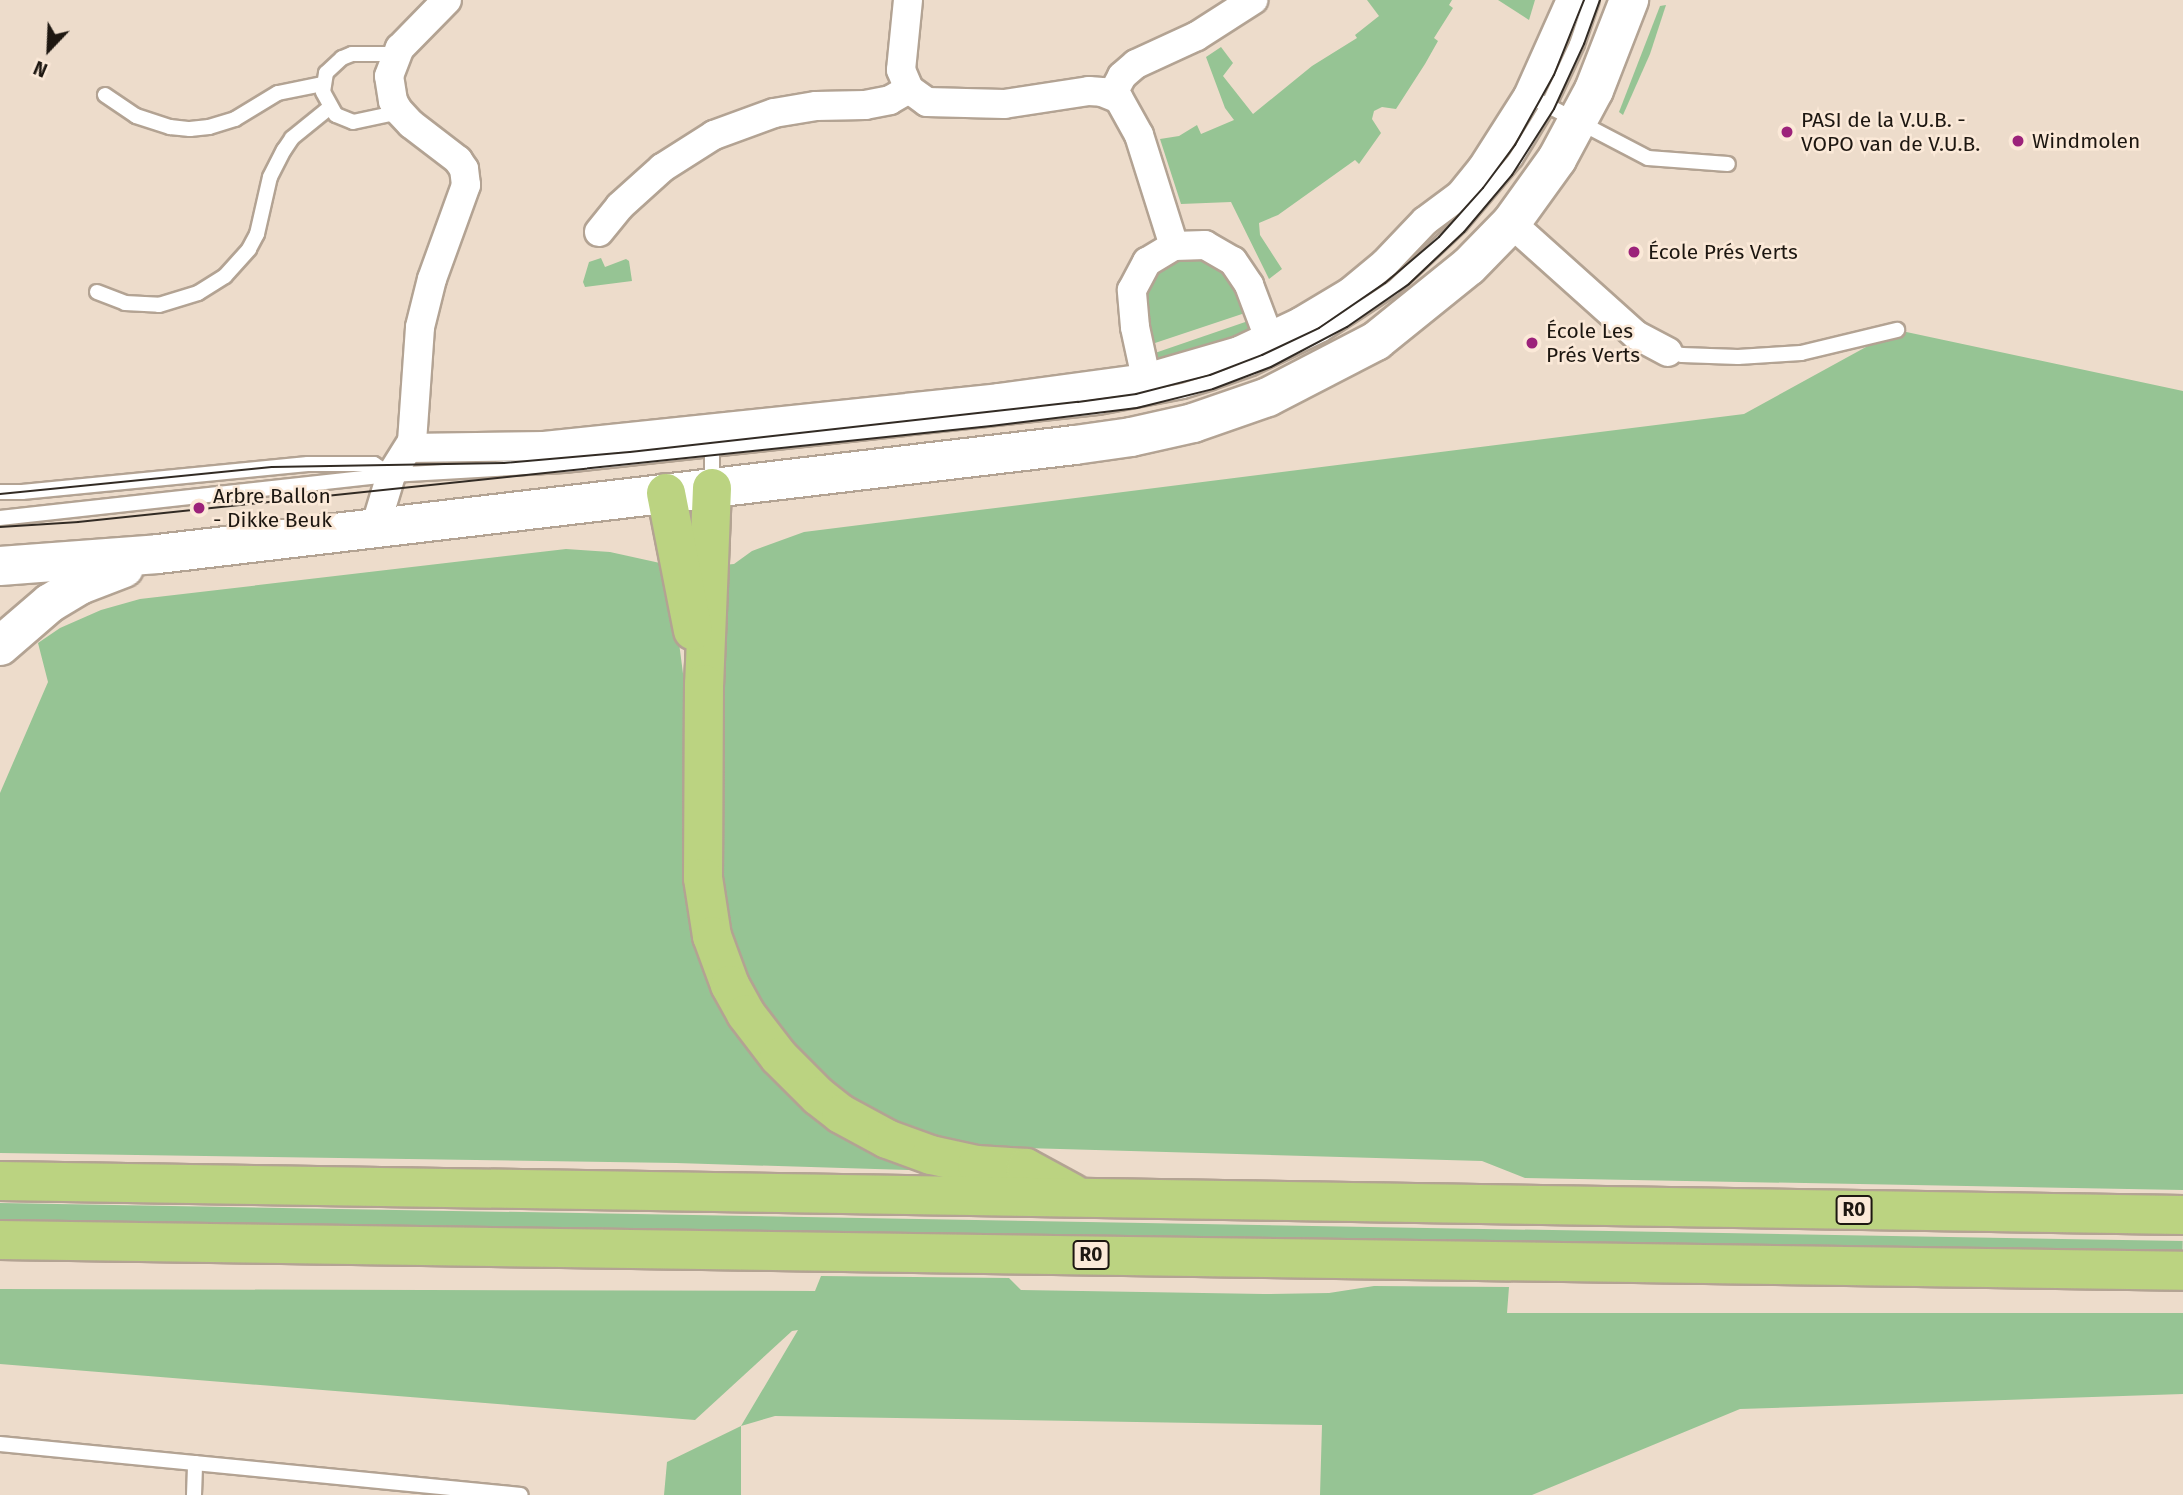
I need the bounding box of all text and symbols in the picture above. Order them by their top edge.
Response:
north arrow [14,14,84,84]
text: N [30,56,51,82]
place label: PASI de la V.U.B. - VOPO van de V.U.B. [1801,107,1980,157]
marker: PASI de la V.U.B. - VOPO van de V.U.B. [1779,124,1795,140]
place label: Windmolen [2032,128,2140,154]
marker: Windmolen [2010,133,2026,149]
place label: École Prés Verts [1648,239,1798,265]
marker: École Prés Verts [1626,244,1642,260]
place label: École Les Prés Verts [1546,318,1640,368]
marker: École Les Prés Verts [1524,335,1540,351]
place label: Arbre Ballon - Dikke Beuk [213,483,332,533]
marker: Arbre Ballon - Dikke Beuk [191,500,207,516]
road number: R0 [1835,1194,1873,1226]
road number: R0 [1072,1240,1110,1270]

